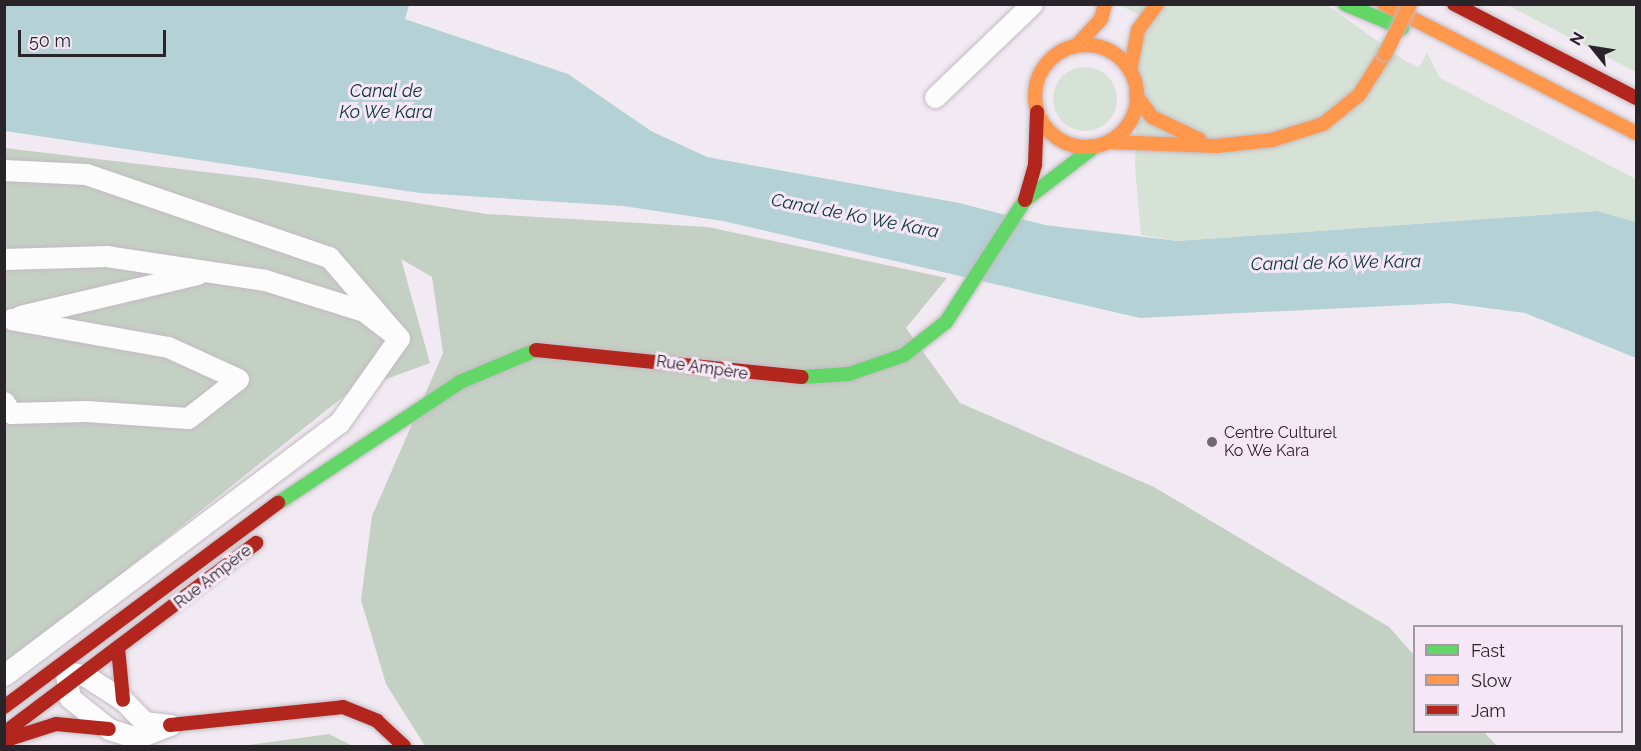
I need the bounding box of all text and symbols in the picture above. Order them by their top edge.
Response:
scale bar [21,18,170,56]
north arrow [1563,18,1623,78]
text: N [1566,29,1588,49]
text: 50 m [29,30,71,51]
water label: Canal de Ko We Kara [339,81,433,124]
water label: Canal de Ko We Kara [769,189,941,243]
water label: Canal de Ko We Kara [1250,251,1422,275]
street label: Rue Ampère [655,352,749,384]
place label: Centre Culturel Ko We Kara [1224,423,1337,461]
marker: Centre Culturel Ko We Kara [1205,435,1219,449]
street label: Rue Ampère [171,541,255,613]
legend [1413,625,1623,733]
text: Fast [1471,640,1505,661]
text: Slow [1471,670,1512,691]
text: Jam [1471,700,1506,721]

